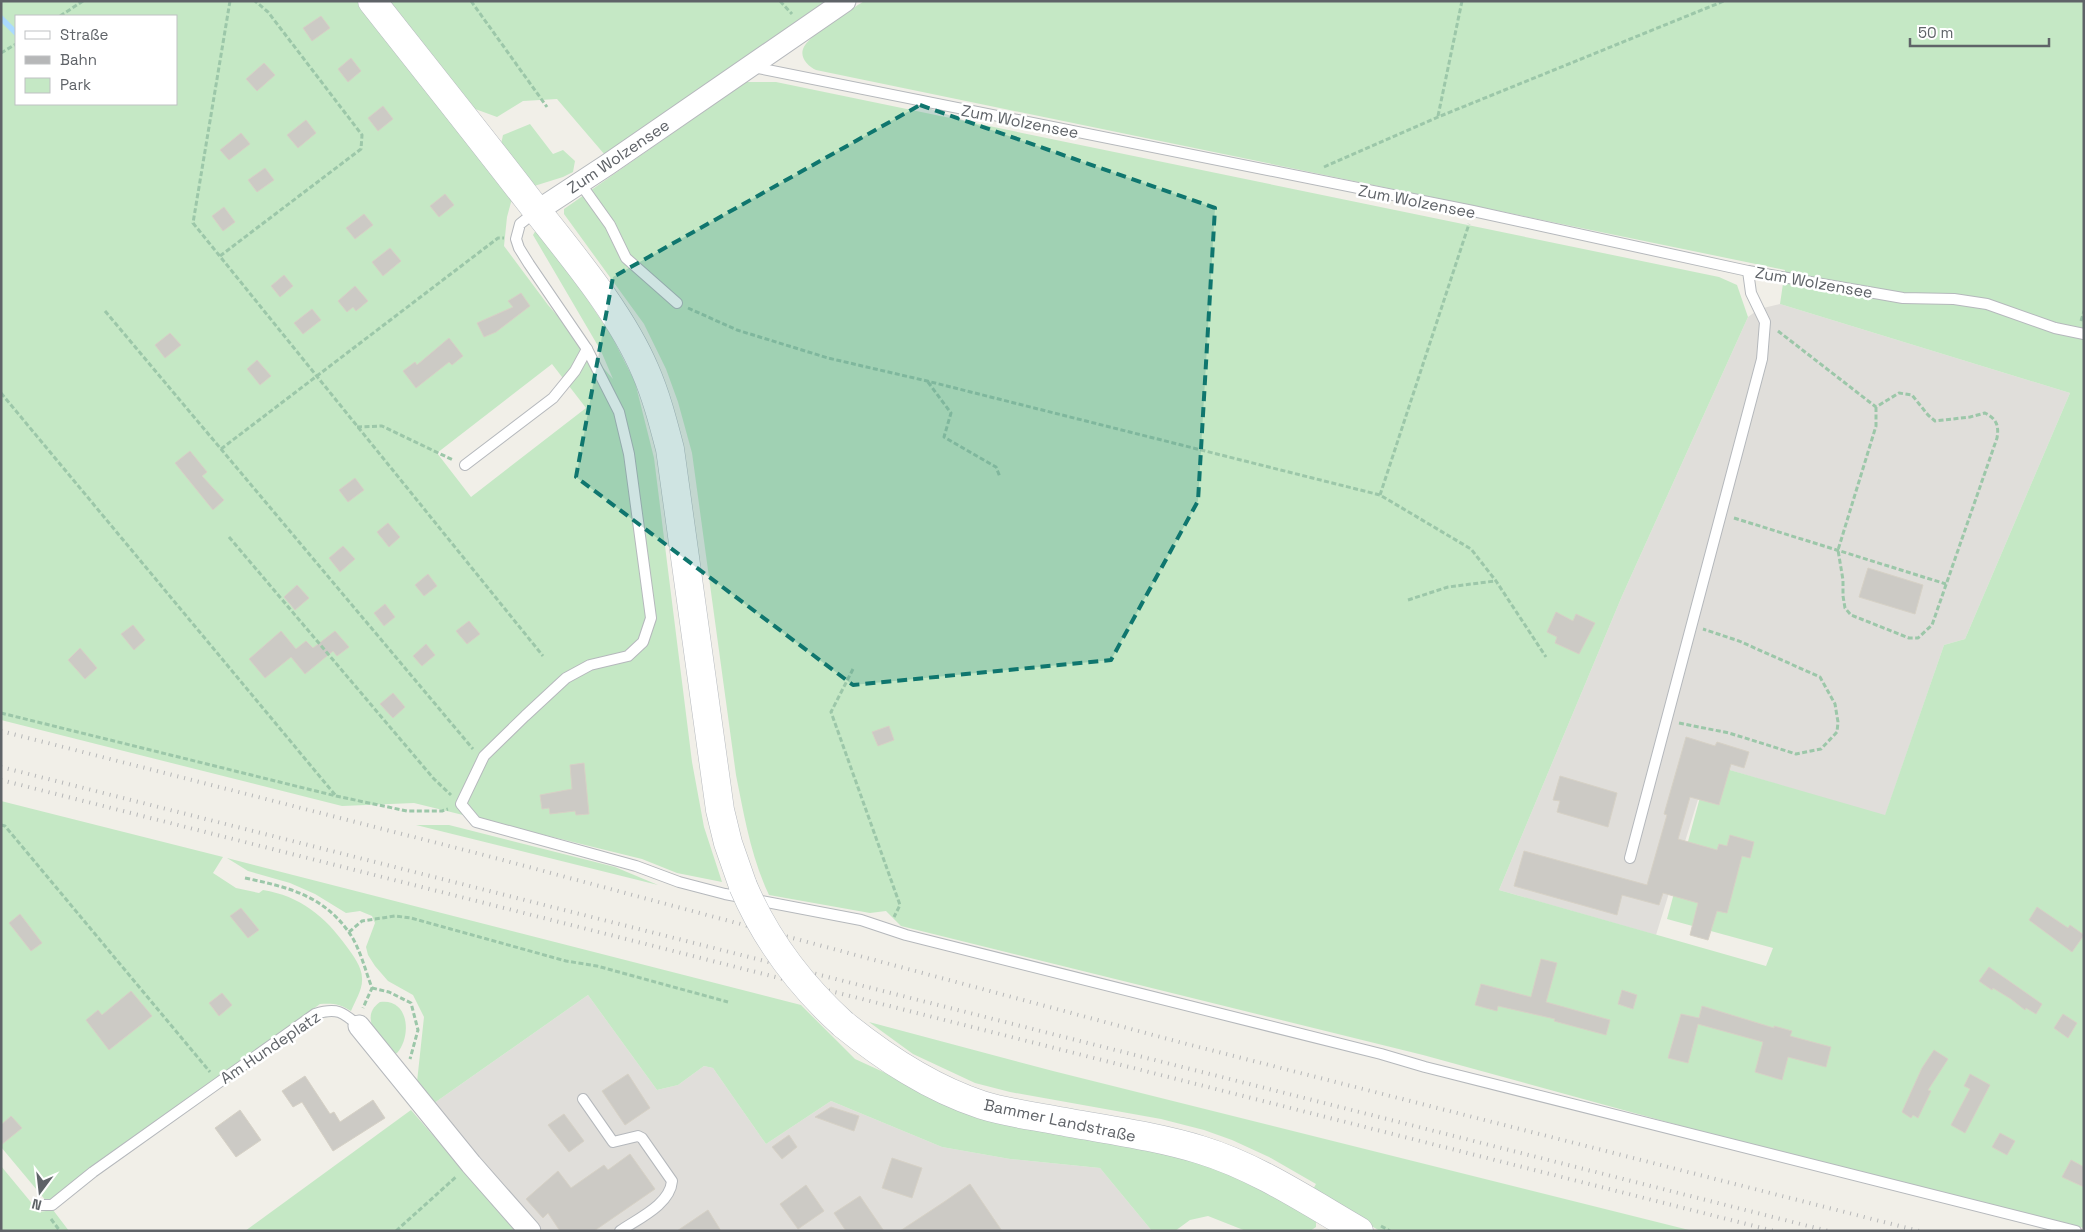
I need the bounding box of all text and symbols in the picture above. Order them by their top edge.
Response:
legend [15,15,178,105]
scale bar [1910,15,2049,47]
text: 50 m [1918,23,1953,42]
text: Straße [60,25,109,44]
text: Bahn [60,50,97,69]
text: Park [60,75,91,94]
street label: Zum Wolzensee [960,100,1080,143]
street label: Zum Wolzensee [563,114,673,198]
street label: Zum Wolzensee [1357,180,1477,223]
street label: Zum Wolzensee [1754,262,1874,303]
street label: Am Hundeplatz [216,1006,324,1089]
street label: Bammer Landstraße [982,1094,1138,1147]
north arrow [15,1167,65,1217]
text: N [30,1195,44,1214]

